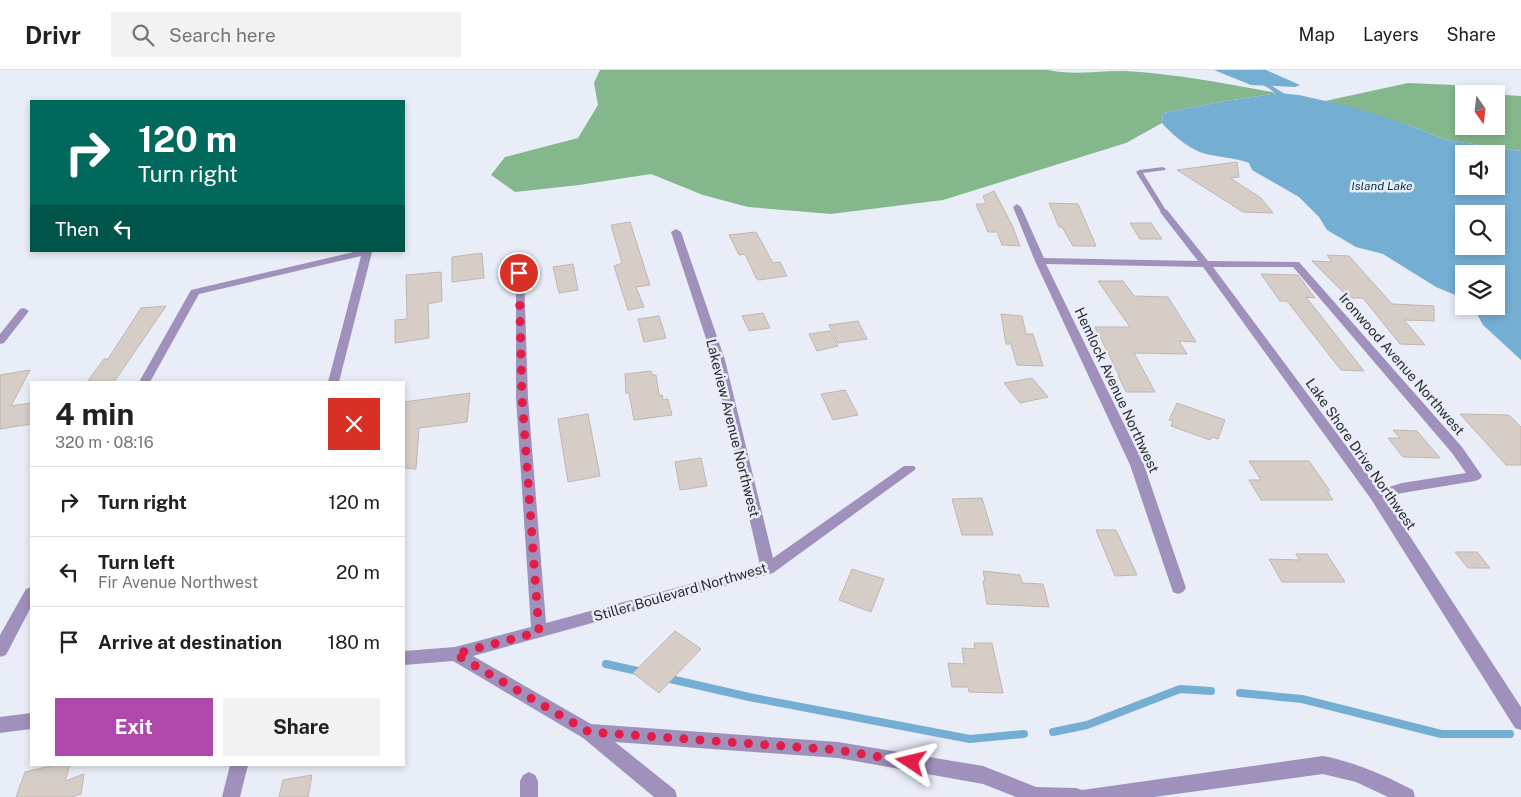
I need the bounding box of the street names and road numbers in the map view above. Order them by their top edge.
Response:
street label: Ironwood Avenue Northwest [1336,290,1468,438]
street label: Hemlock Avenue Northwest [1072,305,1162,475]
street label: Lakeview Avenue Northwest [703,337,763,519]
street label: Lake Shore Drive Northwest [1303,375,1419,533]
street label: Stiller Boulevard Northwest [591,560,769,624]

